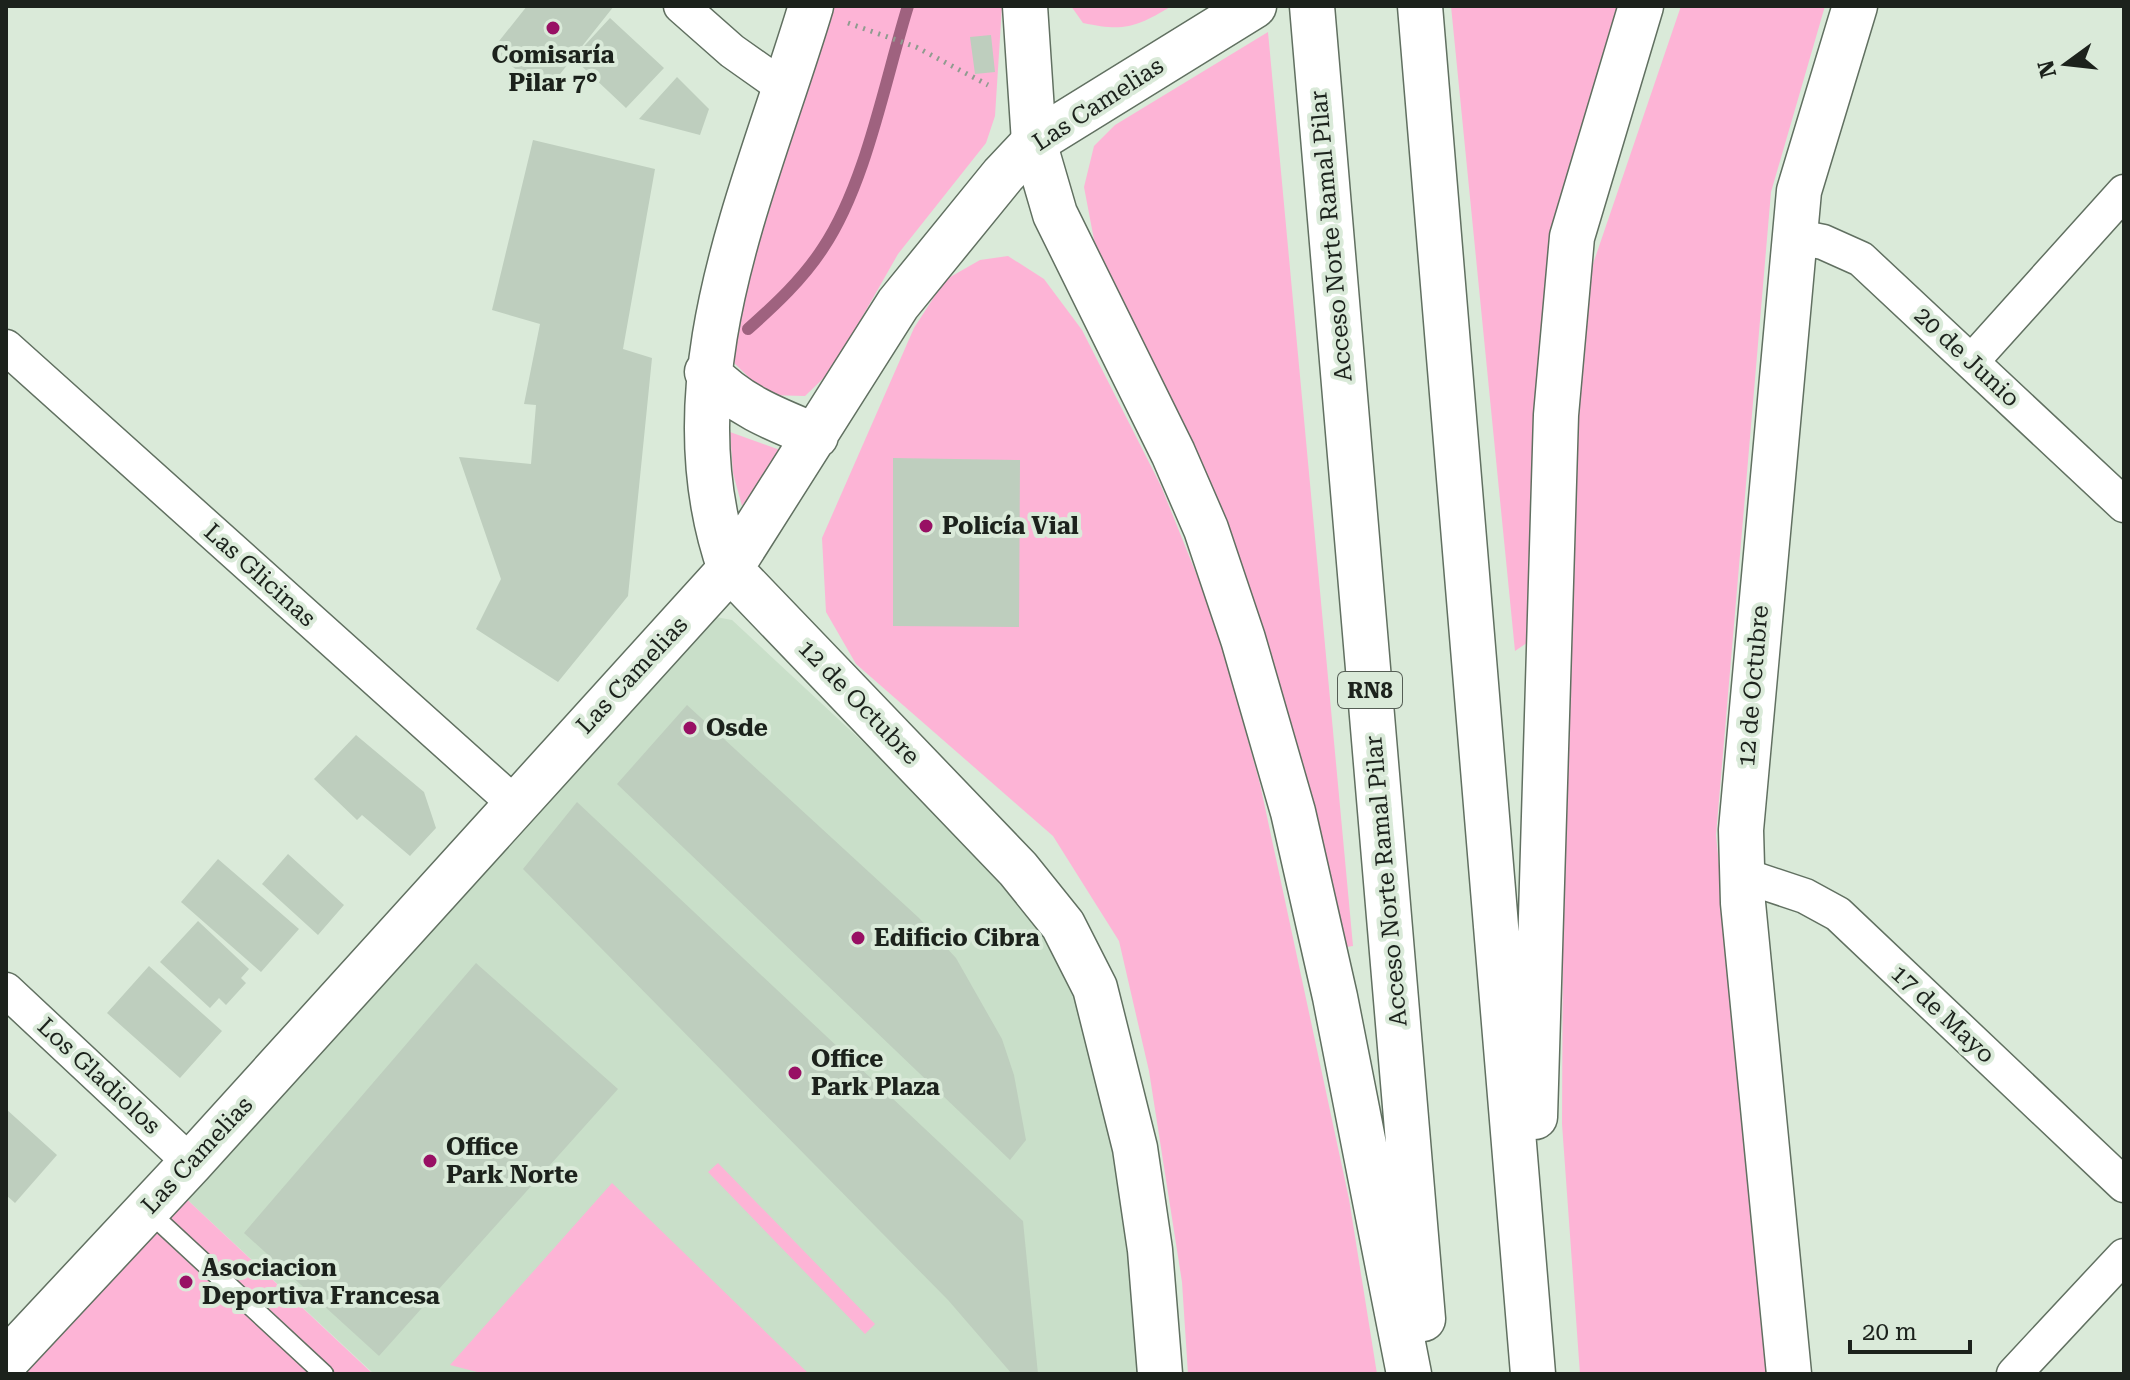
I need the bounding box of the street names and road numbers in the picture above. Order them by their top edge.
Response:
street label: Las Camelias [1027,51,1169,157]
street label: Acceso Norte Ramal Pilar [1304,89,1358,383]
street label: 20 de Junio [1909,301,2025,413]
street label: Las Glicinas [199,518,321,632]
street label: 12 de Octubre [1732,604,1774,768]
street label: Las Camelias [571,611,693,739]
street label: 12 de Octubre [793,634,925,770]
road number: RN8 [1338,672,1402,708]
street label: Acceso Norte Ramal Pilar [1359,734,1413,1028]
street label: 17 de Mayo [1886,959,2000,1069]
street label: Los Gladiolos [32,1012,166,1140]
street label: Las Camelias [136,1091,258,1219]

